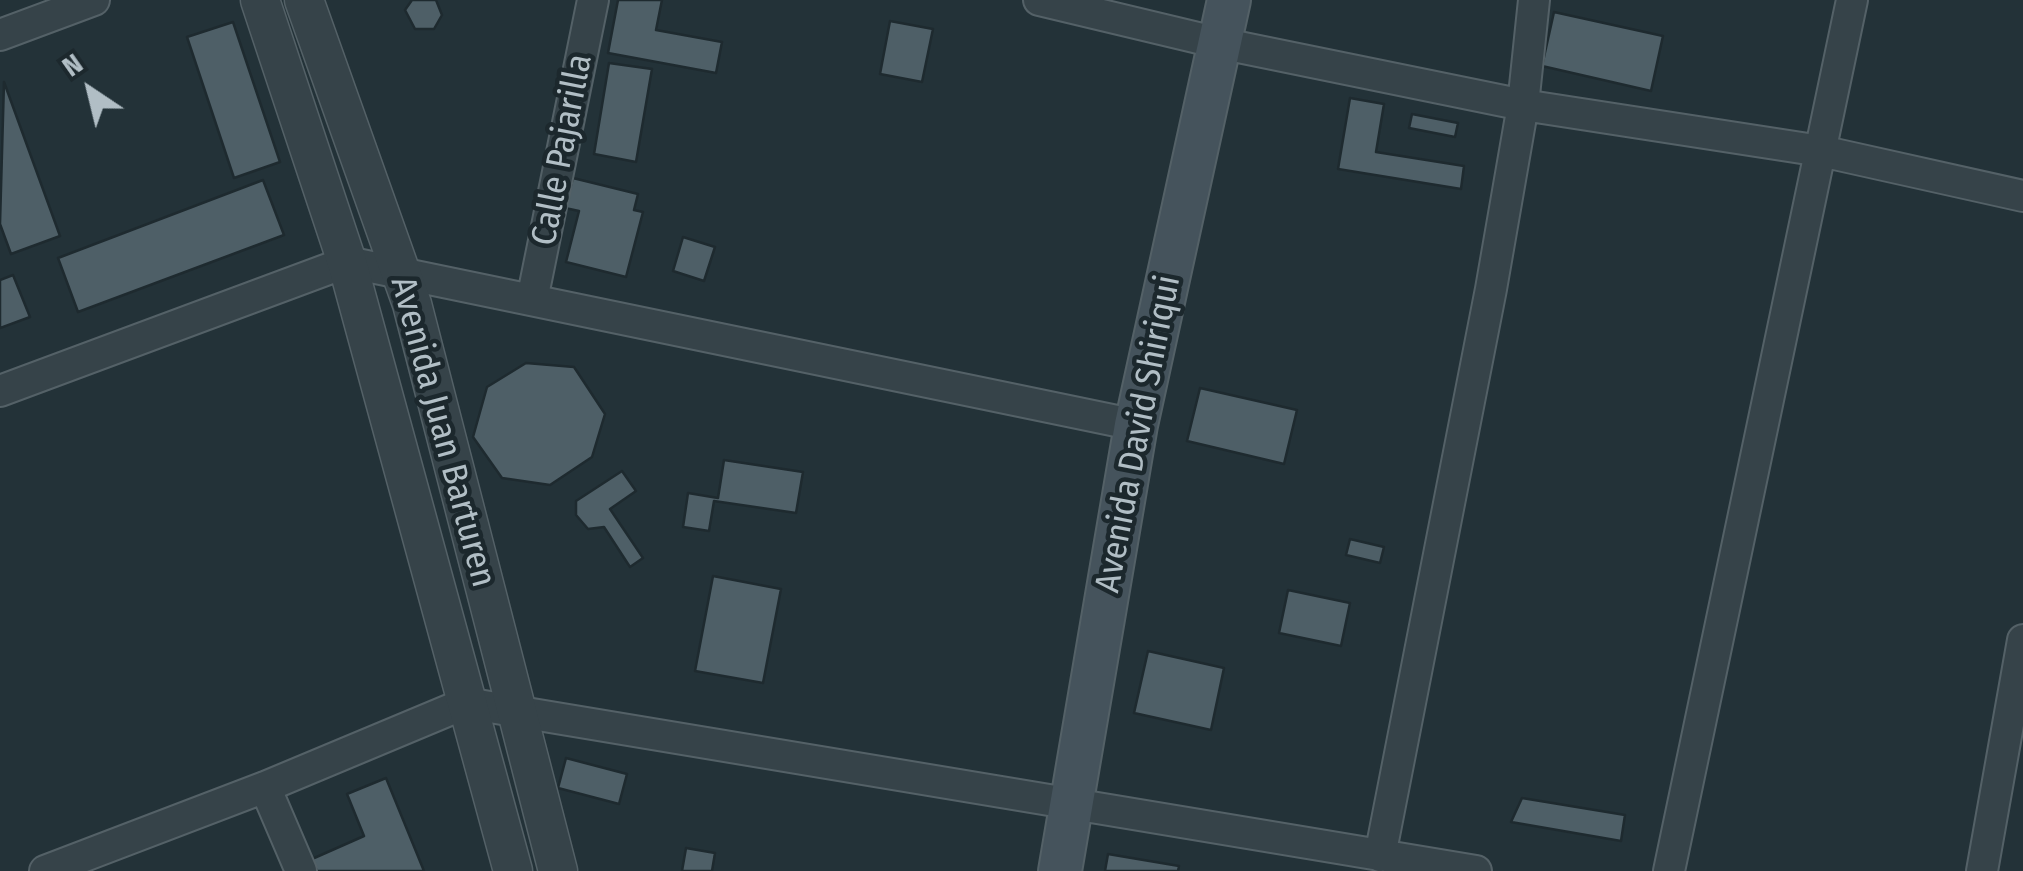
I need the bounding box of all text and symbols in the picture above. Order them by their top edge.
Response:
north arrow [40,40,140,140]
text: N [56,47,89,83]
street label: Calle Pajarilla [524,51,602,249]
street label: Avenida Juan Barturen [380,272,504,592]
street label: Avenida David Shiriqui [1088,272,1190,596]

